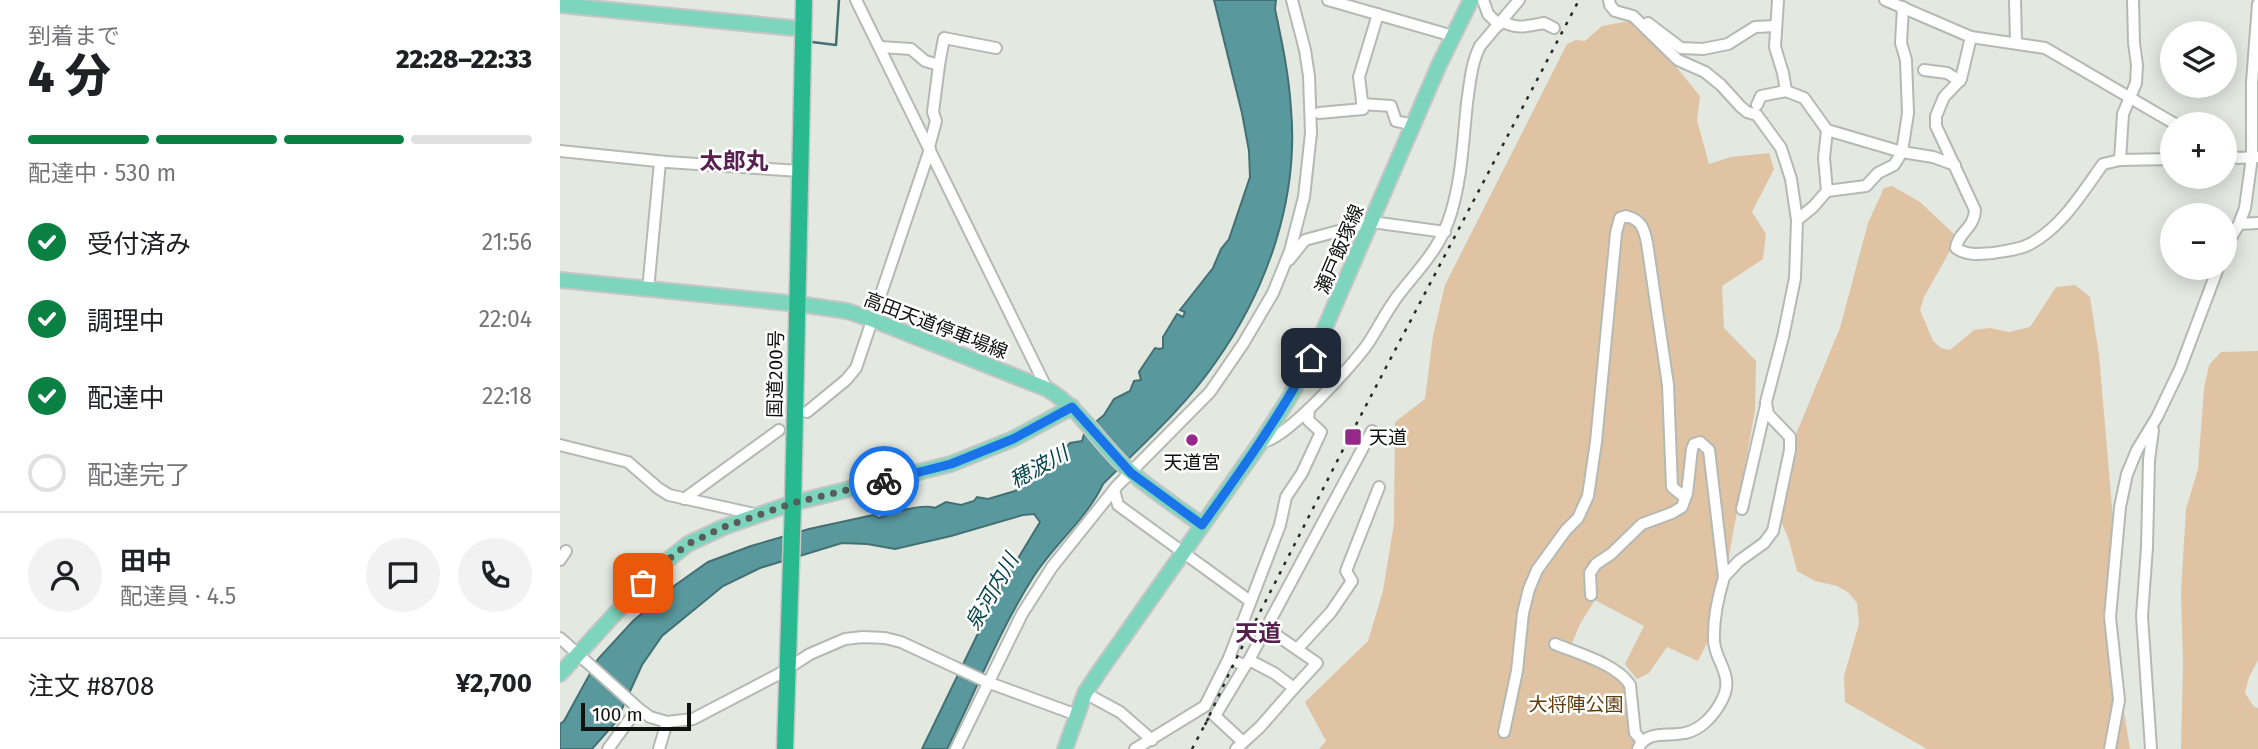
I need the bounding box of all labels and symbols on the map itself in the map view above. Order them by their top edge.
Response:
district label: 太郎丸 [700,147,769,175]
street label: 瀬戸飯塚線 [1310,201,1369,297]
street label: 高田天道停車場線 [861,287,1011,363]
pin [1281,328,1341,388]
street label: 国道200号 [763,330,788,418]
place label: 天道 [1369,426,1407,449]
marker: 天道 [1343,427,1363,447]
marker: 天道宮 [1184,432,1200,448]
water label: 穂波川 [1005,439,1075,494]
courier [849,446,919,516]
place label: 天道宮 [1163,451,1221,474]
water label: 泉河内川 [960,547,1025,635]
pin [613,553,673,613]
district label: 天道 [1235,619,1281,647]
park label: 大将陣公園 [1528,693,1624,716]
scale bar [581,700,691,732]

